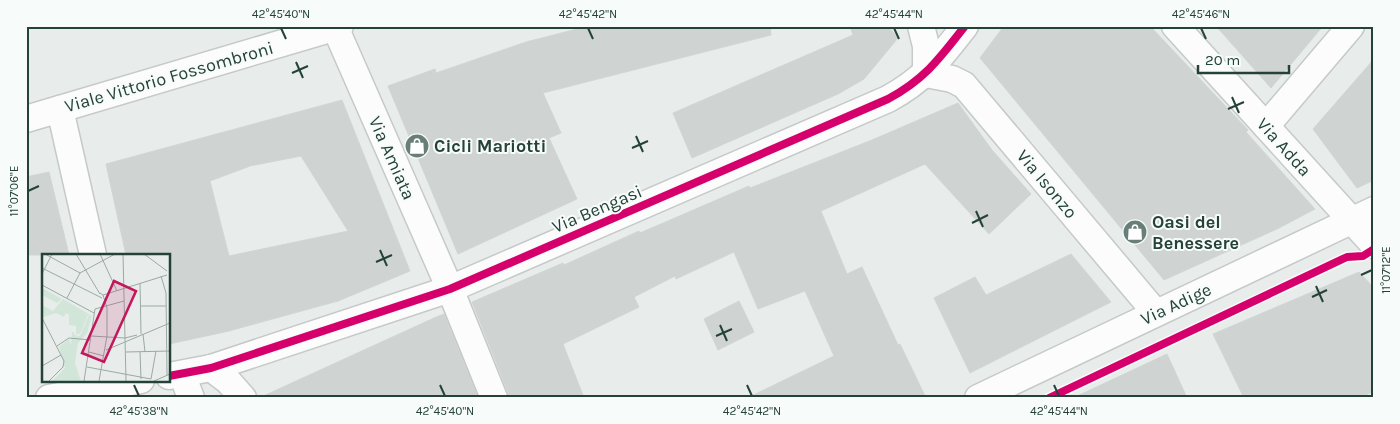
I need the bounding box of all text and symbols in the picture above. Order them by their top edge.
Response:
text: 42°45'40"N [252,7,310,21]
text: 42°45'42"N [559,7,617,21]
text: 42°45'44"N [865,7,923,21]
text: 42°45'46"N [1172,7,1230,21]
street label: Viale Vittorio Fossombroni [62,37,276,117]
scale bar [1198,42,1289,74]
text: 20 m [1205,51,1240,69]
street label: Via Amiata [364,113,420,203]
street label: Via Adda [1252,113,1316,181]
shop icon: Cicli Mariotti [404,133,430,159]
place label: Cicli Mariotti [434,135,546,157]
street label: Via Isonzo [1012,145,1082,223]
text: 11°07'06"E [7,166,21,216]
street label: Via Bengasi [549,180,645,238]
place label: Oasi del Benessere [1152,211,1239,254]
shop icon: Oasi del Benessere [1122,219,1148,245]
text: 11°07'12"E [1379,246,1393,294]
inset map [42,254,170,382]
street label: Via Adige [1137,278,1215,330]
text: 42°45'38"N [109,404,169,418]
text: 42°45'40"N [416,404,474,418]
text: 42°45'42"N [723,404,781,418]
text: 42°45'44"N [1030,404,1088,418]

